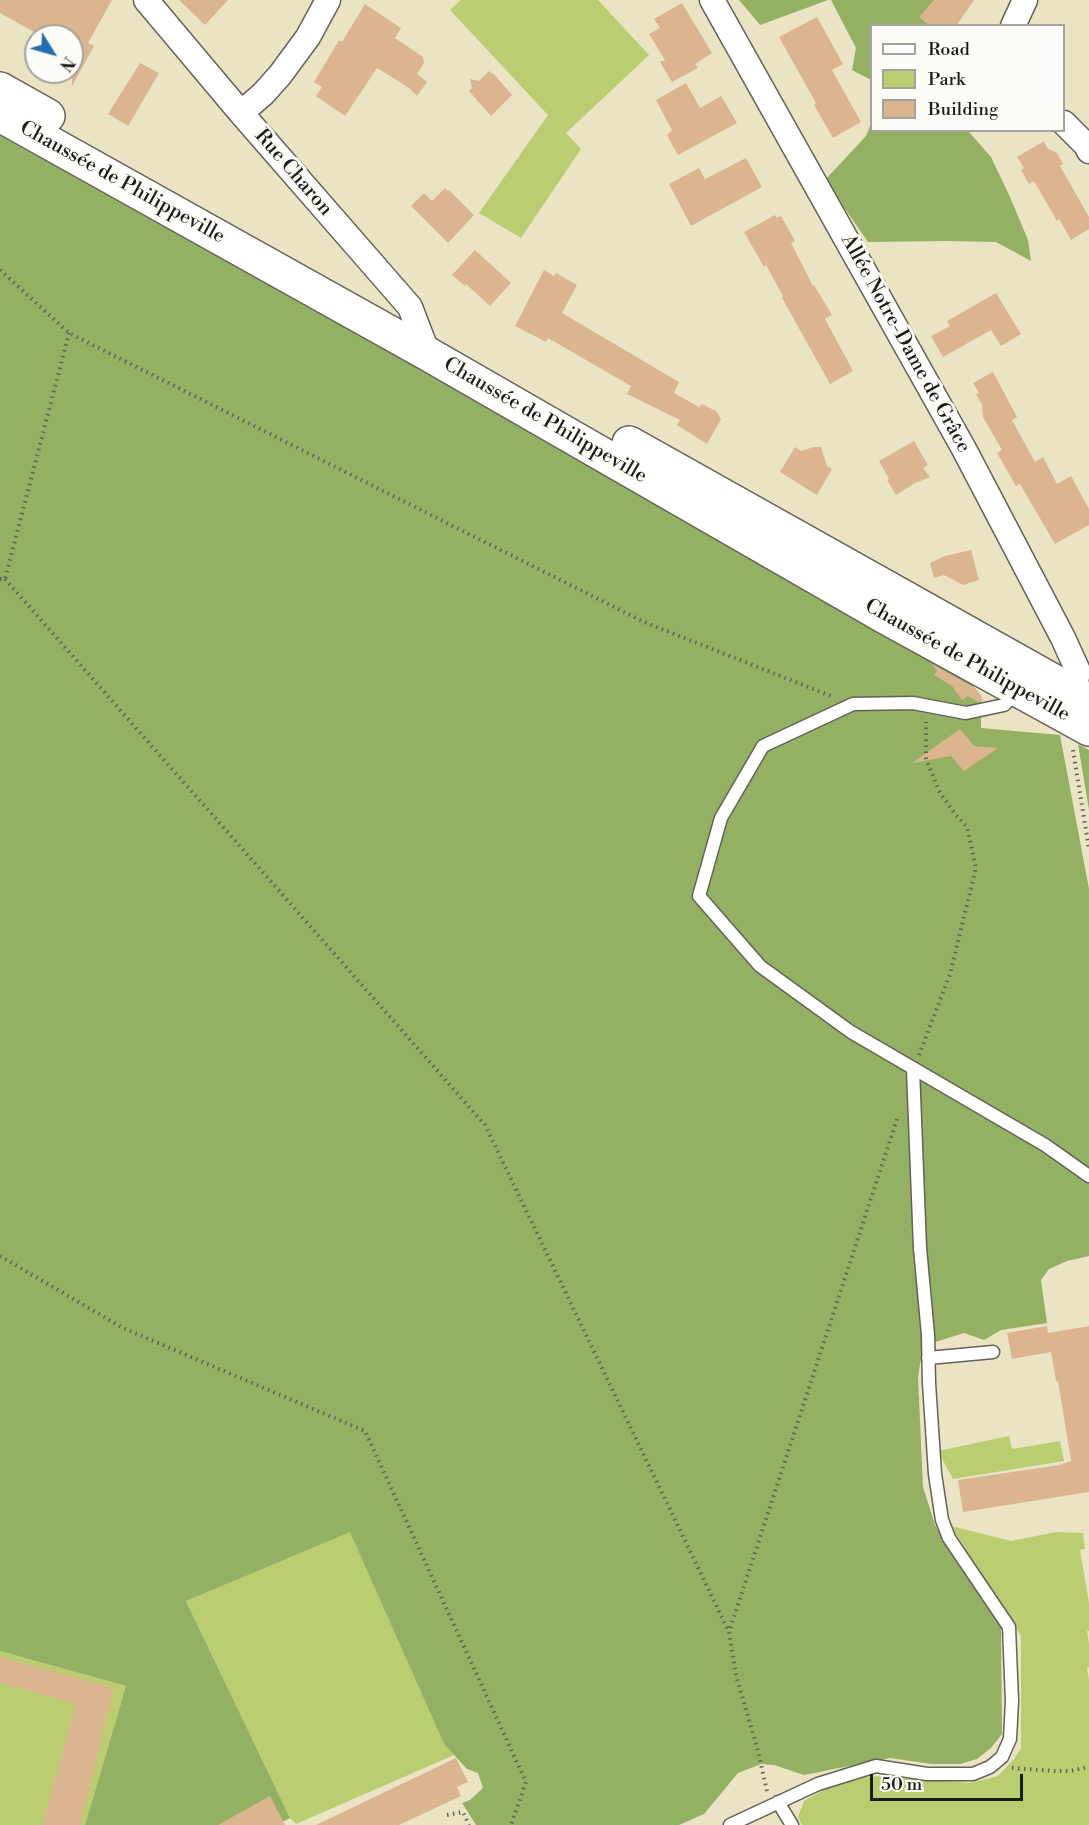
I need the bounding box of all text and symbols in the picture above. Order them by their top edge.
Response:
north arrow [24,24,84,84]
legend [870,24,1065,132]
text: Road [928,38,970,61]
text: N [55,53,79,75]
text: Park [928,68,965,91]
text: Building [928,98,998,121]
street label: Chaussée de Philippeville [15,117,229,249]
street label: Rue Charon [249,125,337,221]
street label: Allée Notre-Dame de Grâce [835,231,975,457]
street label: Chaussée de Philippeville [439,353,651,489]
street label: Chaussée de Philippeville [860,595,1074,727]
scale bar [873,1762,1026,1800]
text: 50 m [881,1773,922,1796]

